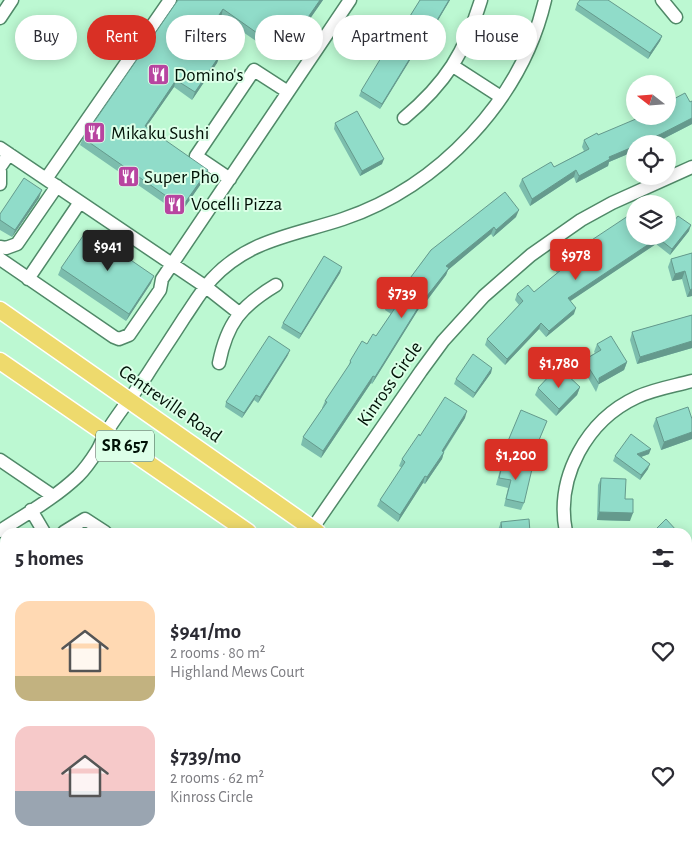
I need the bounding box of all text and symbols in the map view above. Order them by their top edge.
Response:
chip: Buy [15,15,77,60]
chip: Rent [87,15,156,60]
chip: Filters [166,15,245,60]
chip: New [255,15,323,60]
chip: Apartment [333,15,446,60]
chip: House [456,15,537,60]
restaurant icon: Domino's [146,63,170,87]
place label: Domino's [174,66,243,85]
north arrow [626,75,676,125]
map controls [626,75,676,245]
restaurant icon: Mikaku Sushi [83,121,107,145]
place label: Mikaku Sushi [111,124,209,143]
button: locate [626,135,676,185]
restaurant icon: Super Pho [116,165,140,189]
place label: Super Pho [144,168,219,187]
restaurant icon: Vocelli Pizza [163,192,187,216]
place label: Vocelli Pizza [191,195,283,214]
button: layers [626,195,676,245]
pin: $941 [78,230,138,272]
text: $941 [94,238,122,254]
pin: $978 [546,238,606,281]
text: $978 [561,247,591,263]
pin: $739 [372,276,432,319]
text: $739 [388,285,416,301]
street label: Kinross Circle [354,338,426,430]
pin: $1,780 [518,346,600,389]
text: $1,780 [539,355,579,371]
street label: Centreville Road [115,362,225,446]
road number: SR 657 [96,431,154,462]
pin: $1,200 [475,438,557,481]
text: $1,200 [496,447,536,463]
icon: filters [649,544,677,572]
text: 5 homes [15,548,84,569]
icon: home [55,621,115,681]
text: $941/mo [170,621,241,642]
icon: heart [649,637,677,665]
text: 2 rooms · 80 m² [170,645,265,661]
text: Highland Mews Court [170,664,304,680]
icon: home [55,746,115,806]
text: $739/mo [170,746,241,767]
icon: heart [649,762,677,790]
text: 2 rooms · 62 m² [170,770,264,786]
text: Kinross Circle [170,789,253,805]

